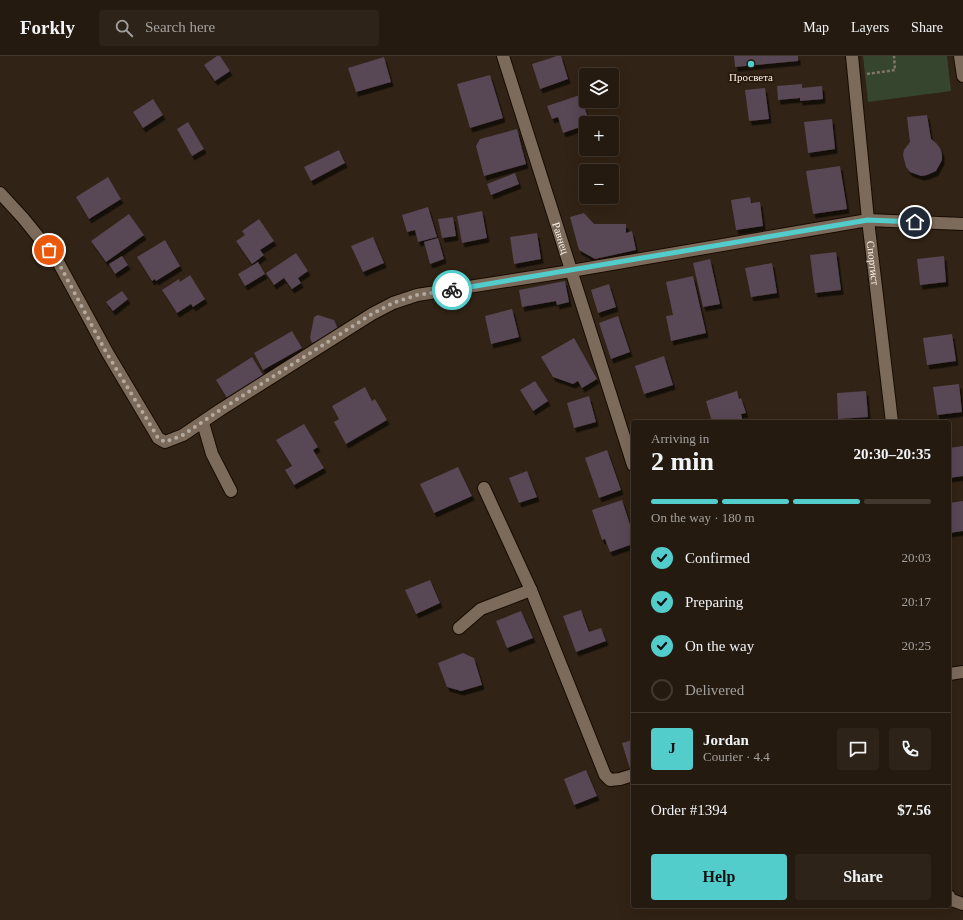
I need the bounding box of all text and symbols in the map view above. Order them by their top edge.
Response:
search box [99,10,379,46]
text: Forkly [20,17,75,38]
icon: search [113,17,135,39]
text: Search here [145,19,215,35]
text: Map [803,20,829,35]
text: Layers [851,20,889,35]
text: Share [911,20,943,35]
marker: Просвета [746,59,756,69]
map controls [579,68,619,204]
button: layers [579,68,619,108]
place label: Просвета [729,71,773,83]
button: + [579,116,619,156]
button: − [579,164,619,204]
pin [898,205,932,239]
icon: home [904,211,926,233]
street label: Равнец [550,221,572,256]
pin [32,233,66,267]
icon: bag [38,239,60,261]
street label: Спортист [865,240,882,286]
courier [432,270,472,310]
icon: bike [441,279,463,301]
text: Arriving in [651,431,709,446]
text: 20:30–20:35 [854,446,931,462]
text: 2 min [651,447,714,476]
text: On the way · 180 m [651,510,755,525]
icon: check [651,547,673,569]
text: Confirmed [685,550,750,566]
text: 20:03 [901,550,931,565]
icon: check [651,591,673,613]
text: Preparing [685,594,743,610]
text: 20:17 [901,594,931,609]
icon: check [651,635,673,657]
text: On the way [685,638,754,654]
text: 20:25 [901,638,931,653]
text: Delivered [685,682,744,698]
button: chat [837,728,879,770]
button: phone [889,728,931,770]
text: Jordan [703,732,749,748]
text: J [668,740,676,756]
text: Courier · 4.4 [703,749,770,764]
text: Order #1394 [651,802,727,818]
text: $7.56 [897,802,931,818]
button: Help [651,854,787,900]
button: Share [795,854,931,900]

